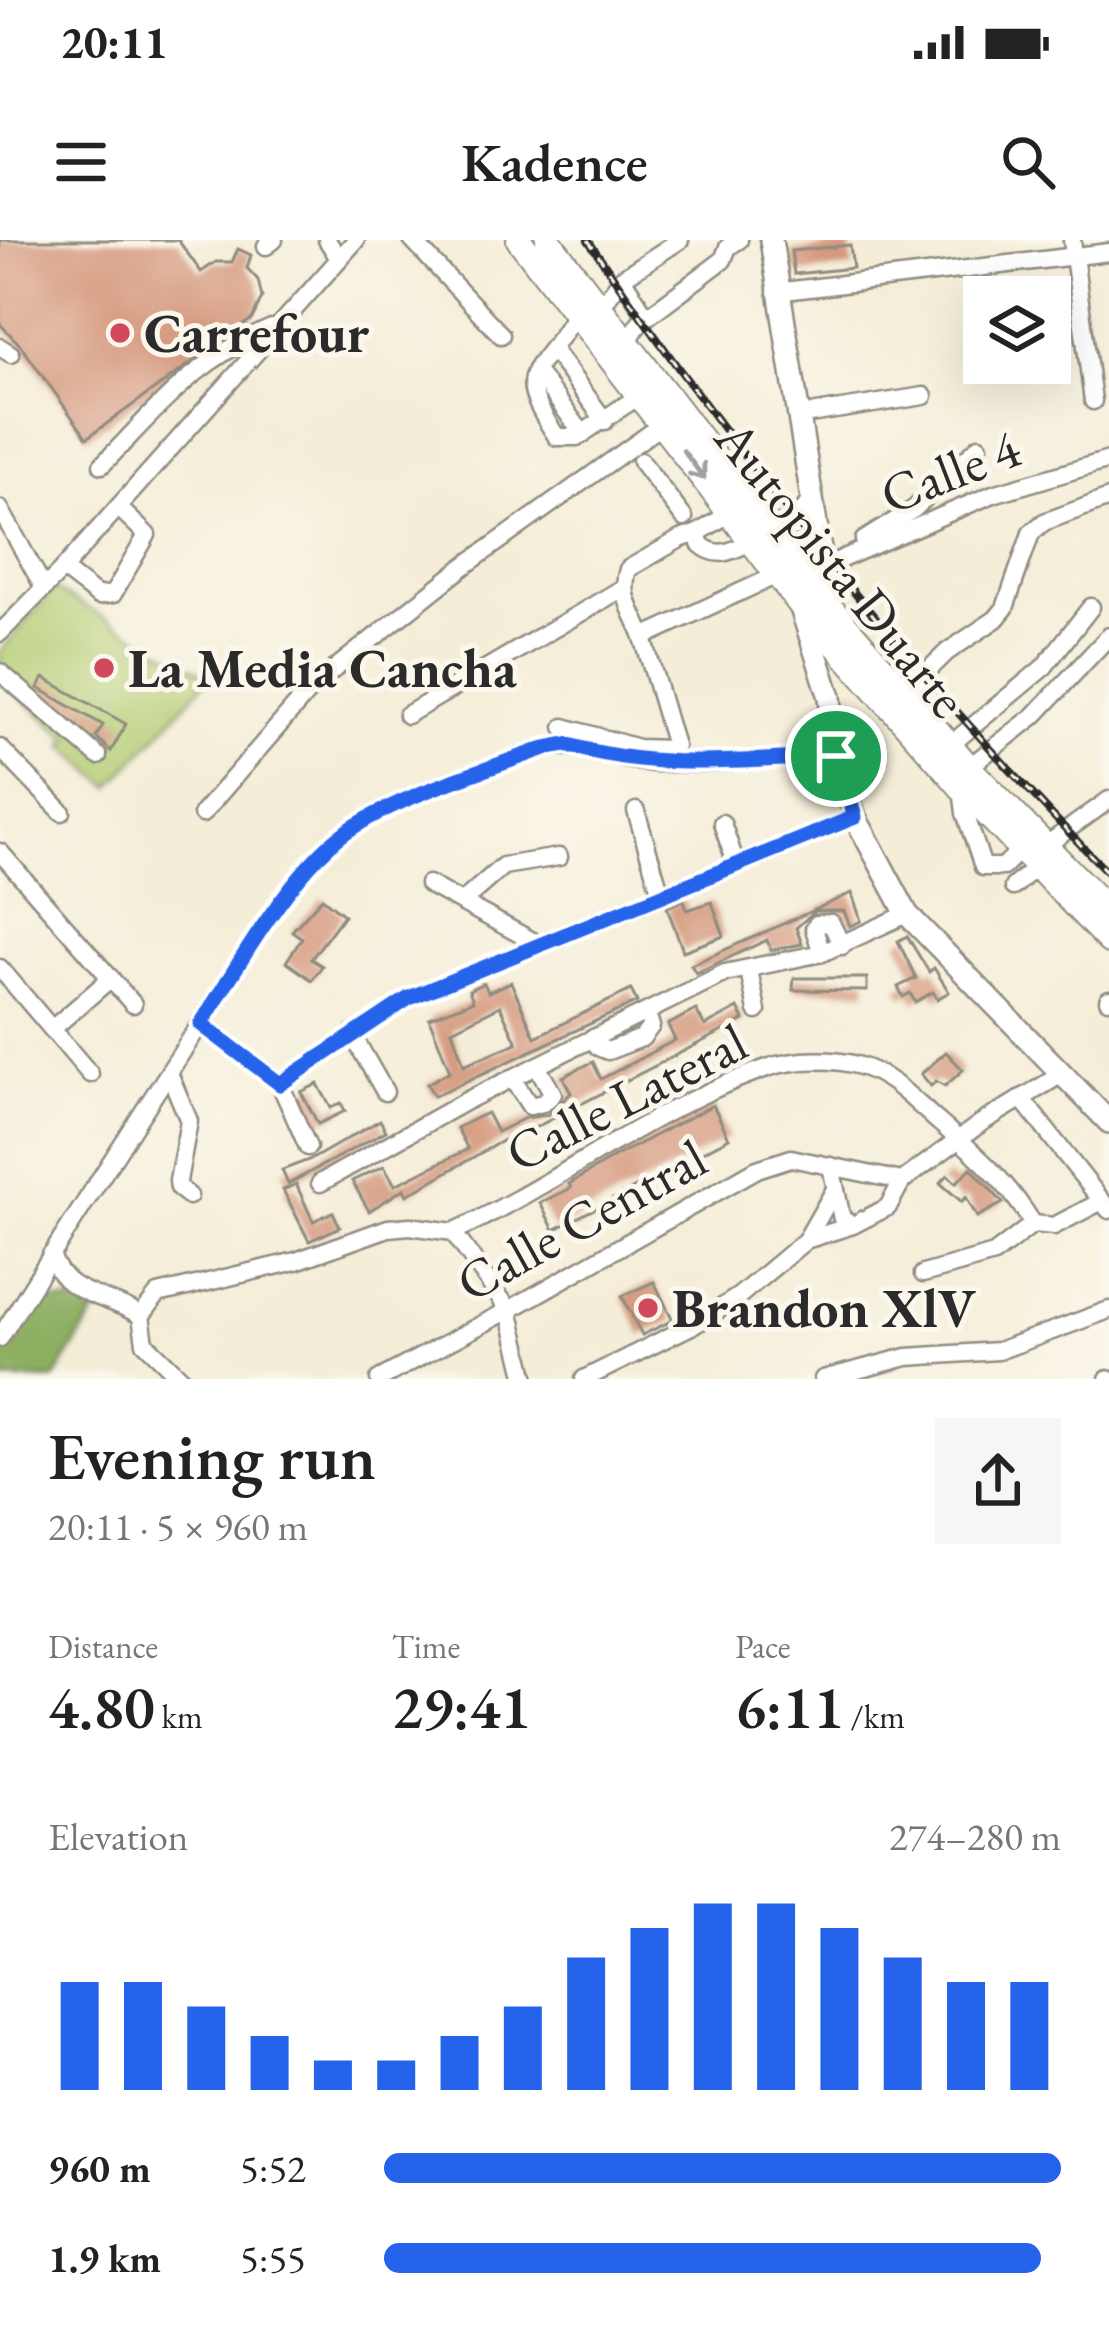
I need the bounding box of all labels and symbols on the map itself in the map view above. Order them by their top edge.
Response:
place label: Carrefour [144,298,370,368]
marker: Carrefour [107,320,133,346]
street label: Autopista Duarte [700,404,984,732]
street label: Calle 4 [870,412,1031,529]
one-way arrow [680,449,707,481]
place label: La Media Cancha [128,633,517,703]
marker: La Media Cancha [91,655,117,681]
pin [785,705,887,807]
street label: Calle Lateral [494,1006,758,1188]
street label: Calle Central [444,1123,718,1317]
place label: Brandon XlV [672,1273,977,1343]
marker: Brandon XlV [635,1295,661,1321]

